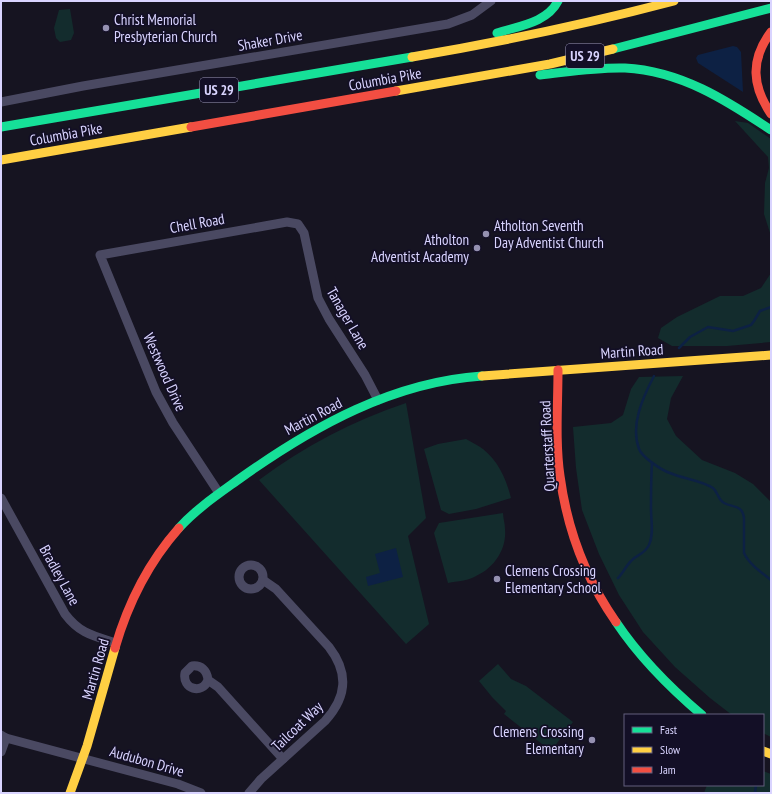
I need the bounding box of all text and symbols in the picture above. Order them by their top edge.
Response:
place label: Christ Memorial Presbyterian Church [114,10,217,46]
marker: Christ Memorial Presbyterian Church [101,23,111,33]
street label: Shaker Drive [236,25,304,55]
road number: US 29 [566,44,604,68]
street label: Columbia Pike [347,63,423,95]
road number: US 29 [200,78,238,102]
street label: Columbia Pike [28,118,104,150]
street label: Chell Road [168,209,226,237]
place label: Atholton Seventh Day Adventist Church [494,216,604,252]
marker: Atholton Seventh Day Adventist Church [481,229,491,239]
place label: Atholton Adventist Academy [371,230,469,266]
marker: Atholton Adventist Academy [472,243,482,253]
street label: Tanager Lane [323,283,373,353]
street label: Westwood Drive [139,330,191,414]
street label: Martin Road [600,339,664,363]
street label: Martin Road [281,393,345,439]
street label: Quarterstaff Road [535,400,559,492]
street label: Bradley Lane [36,541,84,609]
place label: Clemens Crossing Elementary School [505,561,602,597]
marker: Clemens Crossing Elementary School [492,574,502,584]
street label: Martin Road [77,636,113,702]
street label: Tailcoat Way [267,697,327,755]
legend [624,714,764,786]
place label: Clemens Crossing Elementary [493,722,584,758]
text: Fast [660,722,678,737]
marker: Clemens Crossing Elementary [587,735,597,745]
street label: Audubon Drive [108,741,186,781]
text: Slow [660,742,681,757]
text: Jam [659,762,676,777]

